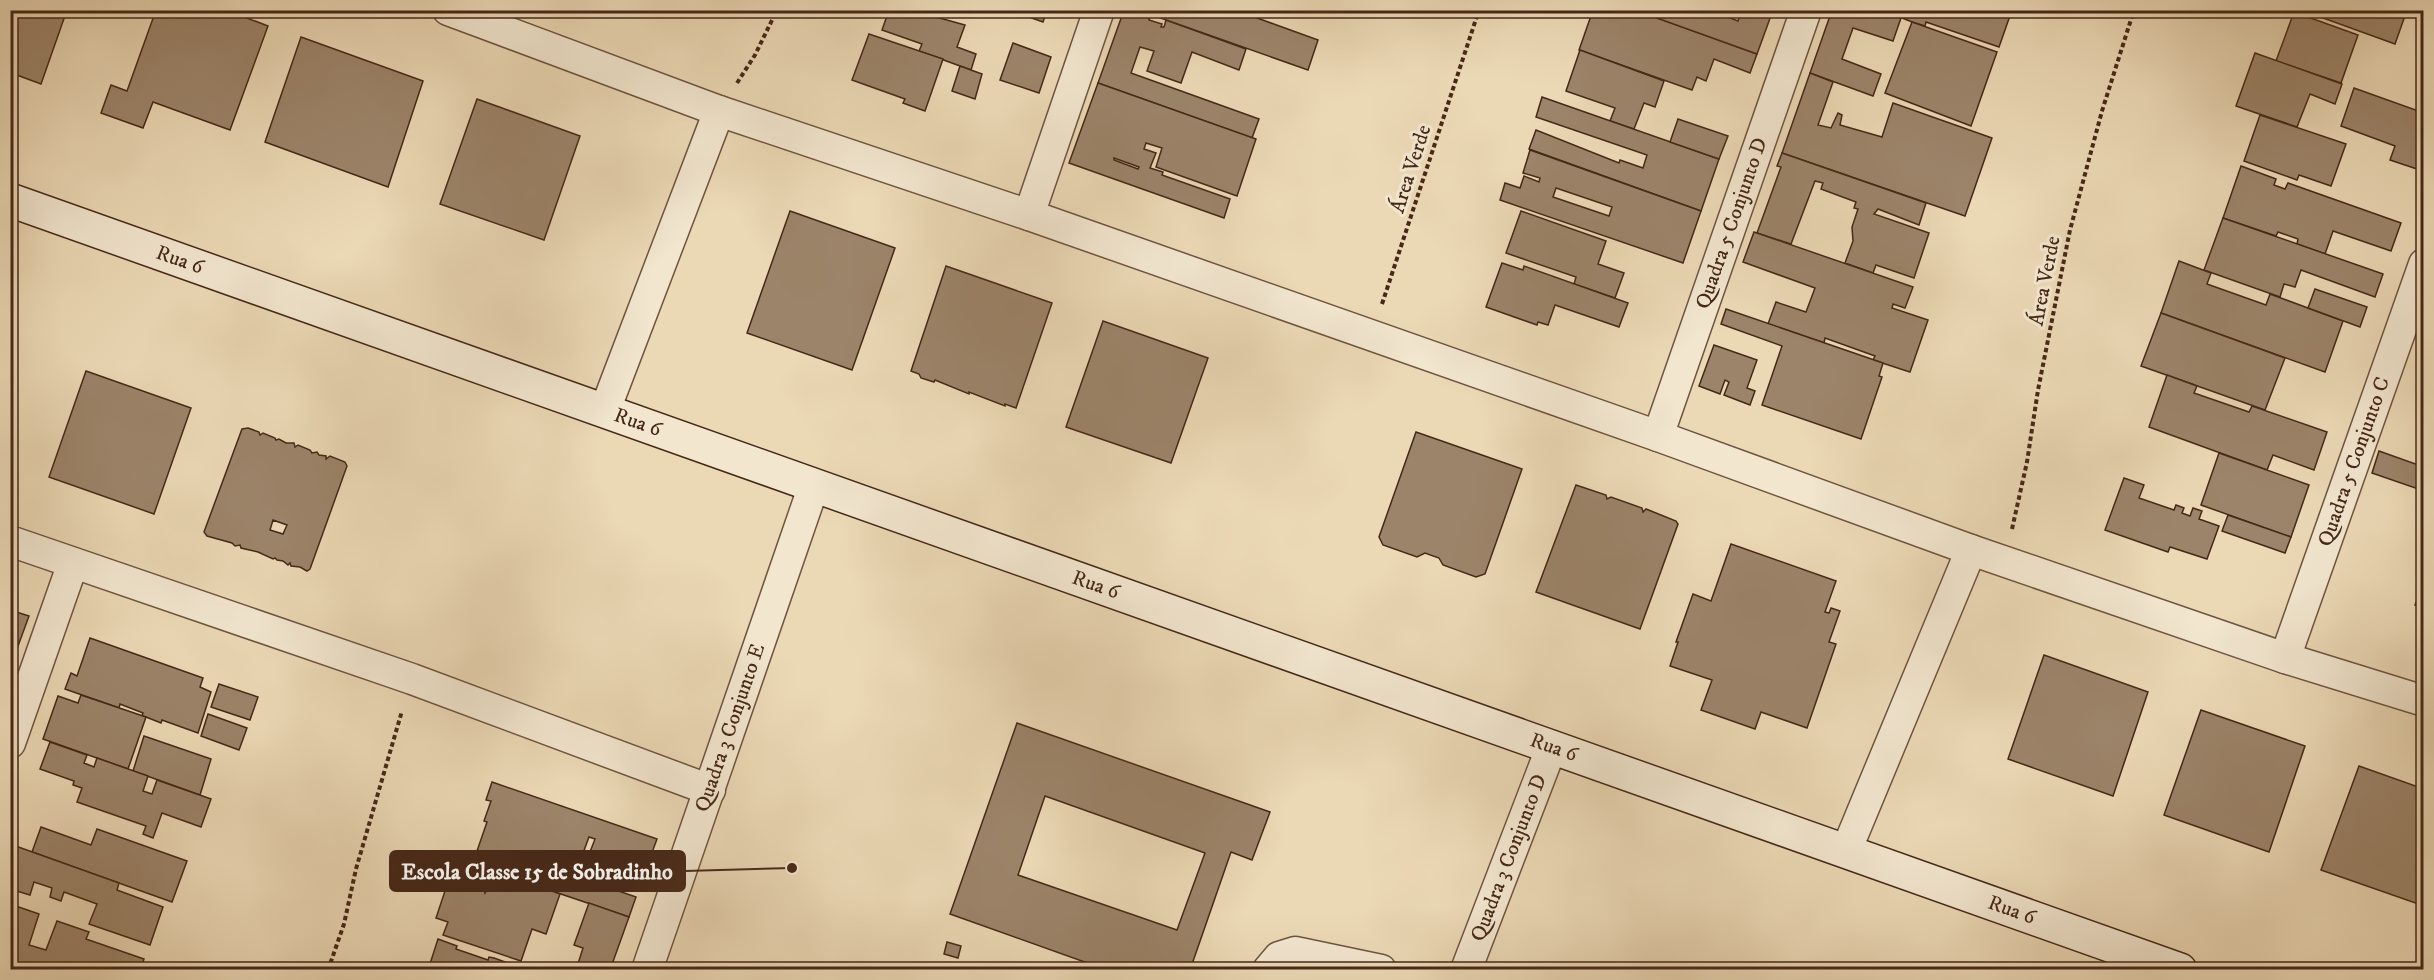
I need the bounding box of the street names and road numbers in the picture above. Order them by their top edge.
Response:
street label: Área Verde [1383,121,1438,216]
street label: Quadra 5 Conjunto D [1690,134,1774,313]
street label: Área Verde [2022,233,2067,328]
street label: Rua 6 [152,240,208,281]
street label: Quadra 5 Conjunto C [2312,374,2396,550]
street label: Rua 6 [610,402,666,443]
street label: Rua 6 [1068,565,1124,606]
street label: Quadra 3 Conjunto E [689,640,771,816]
street label: Rua 6 [1526,727,1582,768]
street label: Quadra 3 Conjunto D [1465,771,1553,945]
street label: Rua 6 [1985,890,2040,931]

